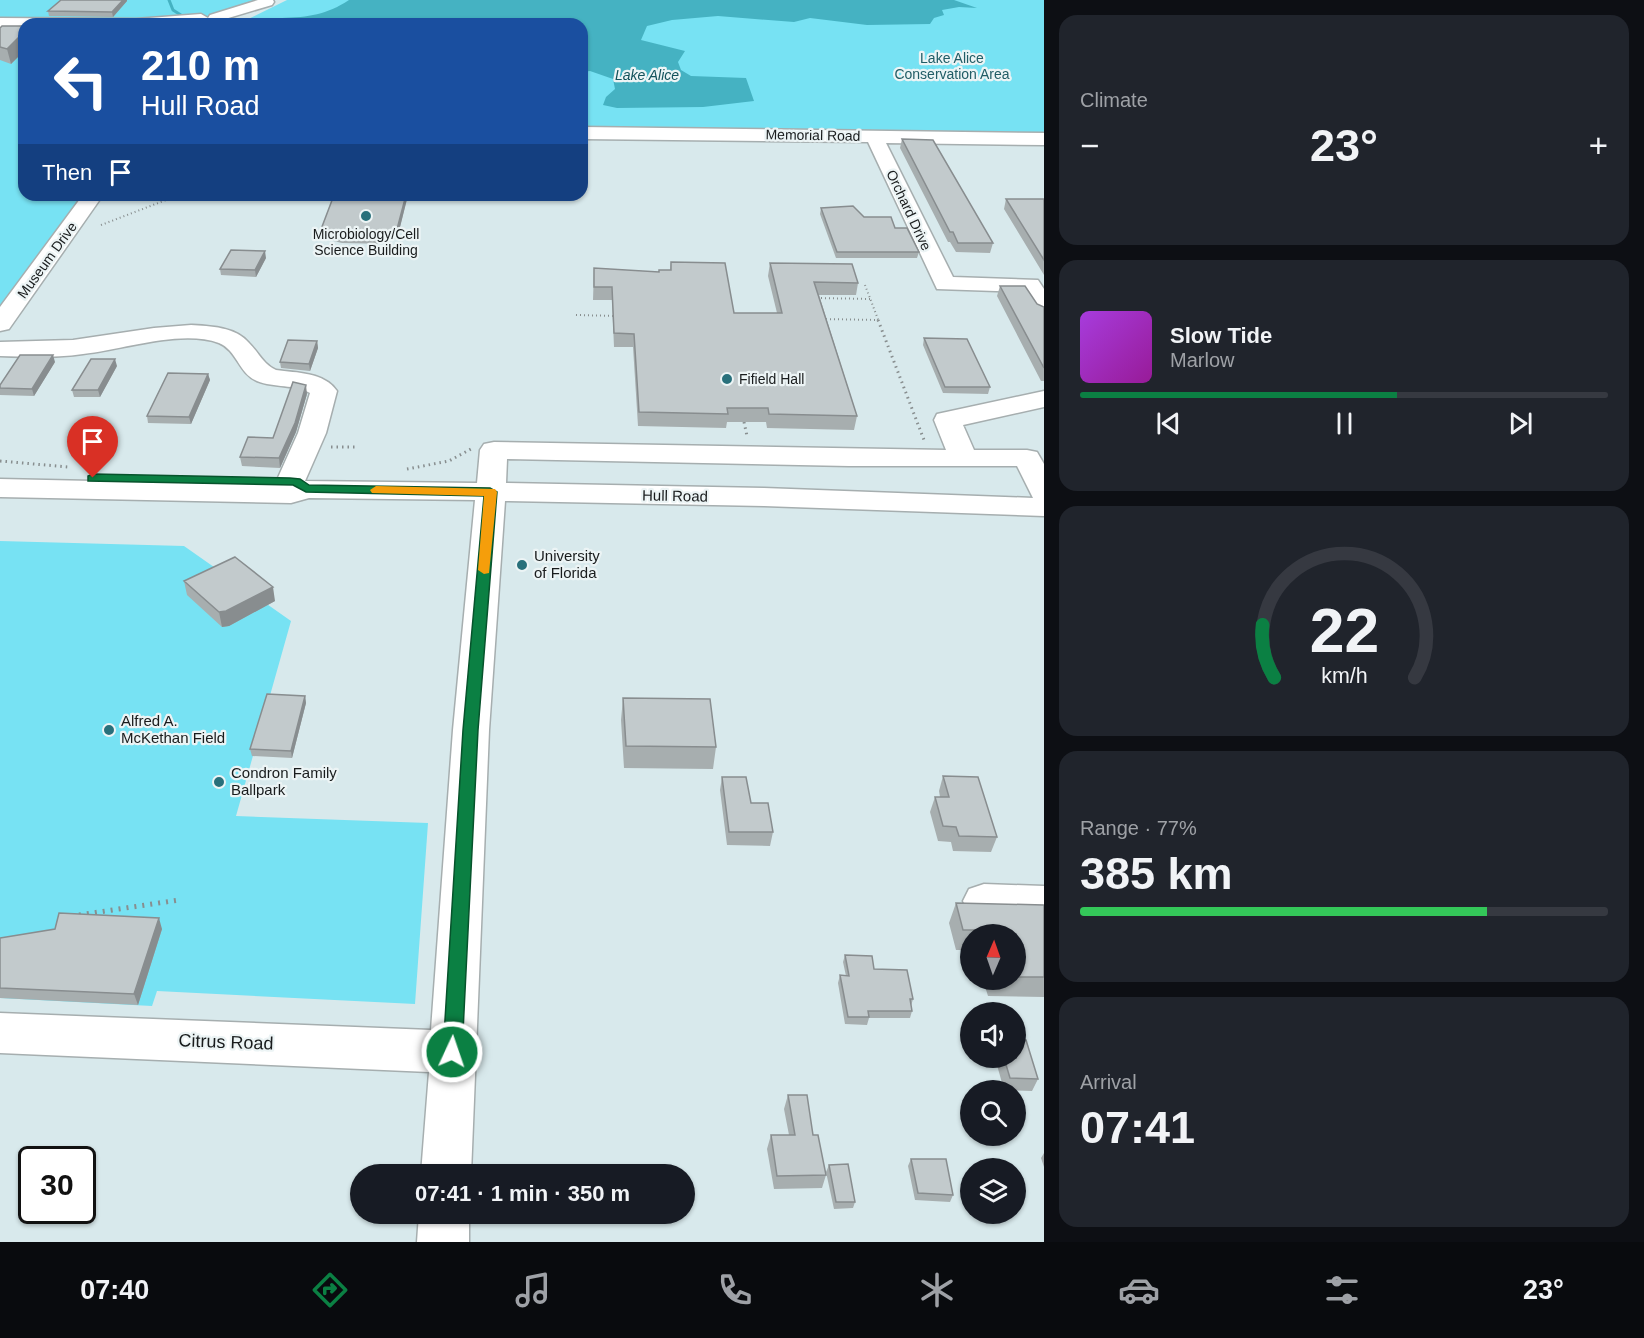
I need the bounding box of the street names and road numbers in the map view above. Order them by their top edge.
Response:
street label: Memorial Road [765,126,861,144]
street label: Orchard Drive [883,167,935,253]
street label: Museum Drive [14,219,80,301]
street label: Hull Road [642,486,708,505]
street label: Citrus Road [178,1030,274,1054]

